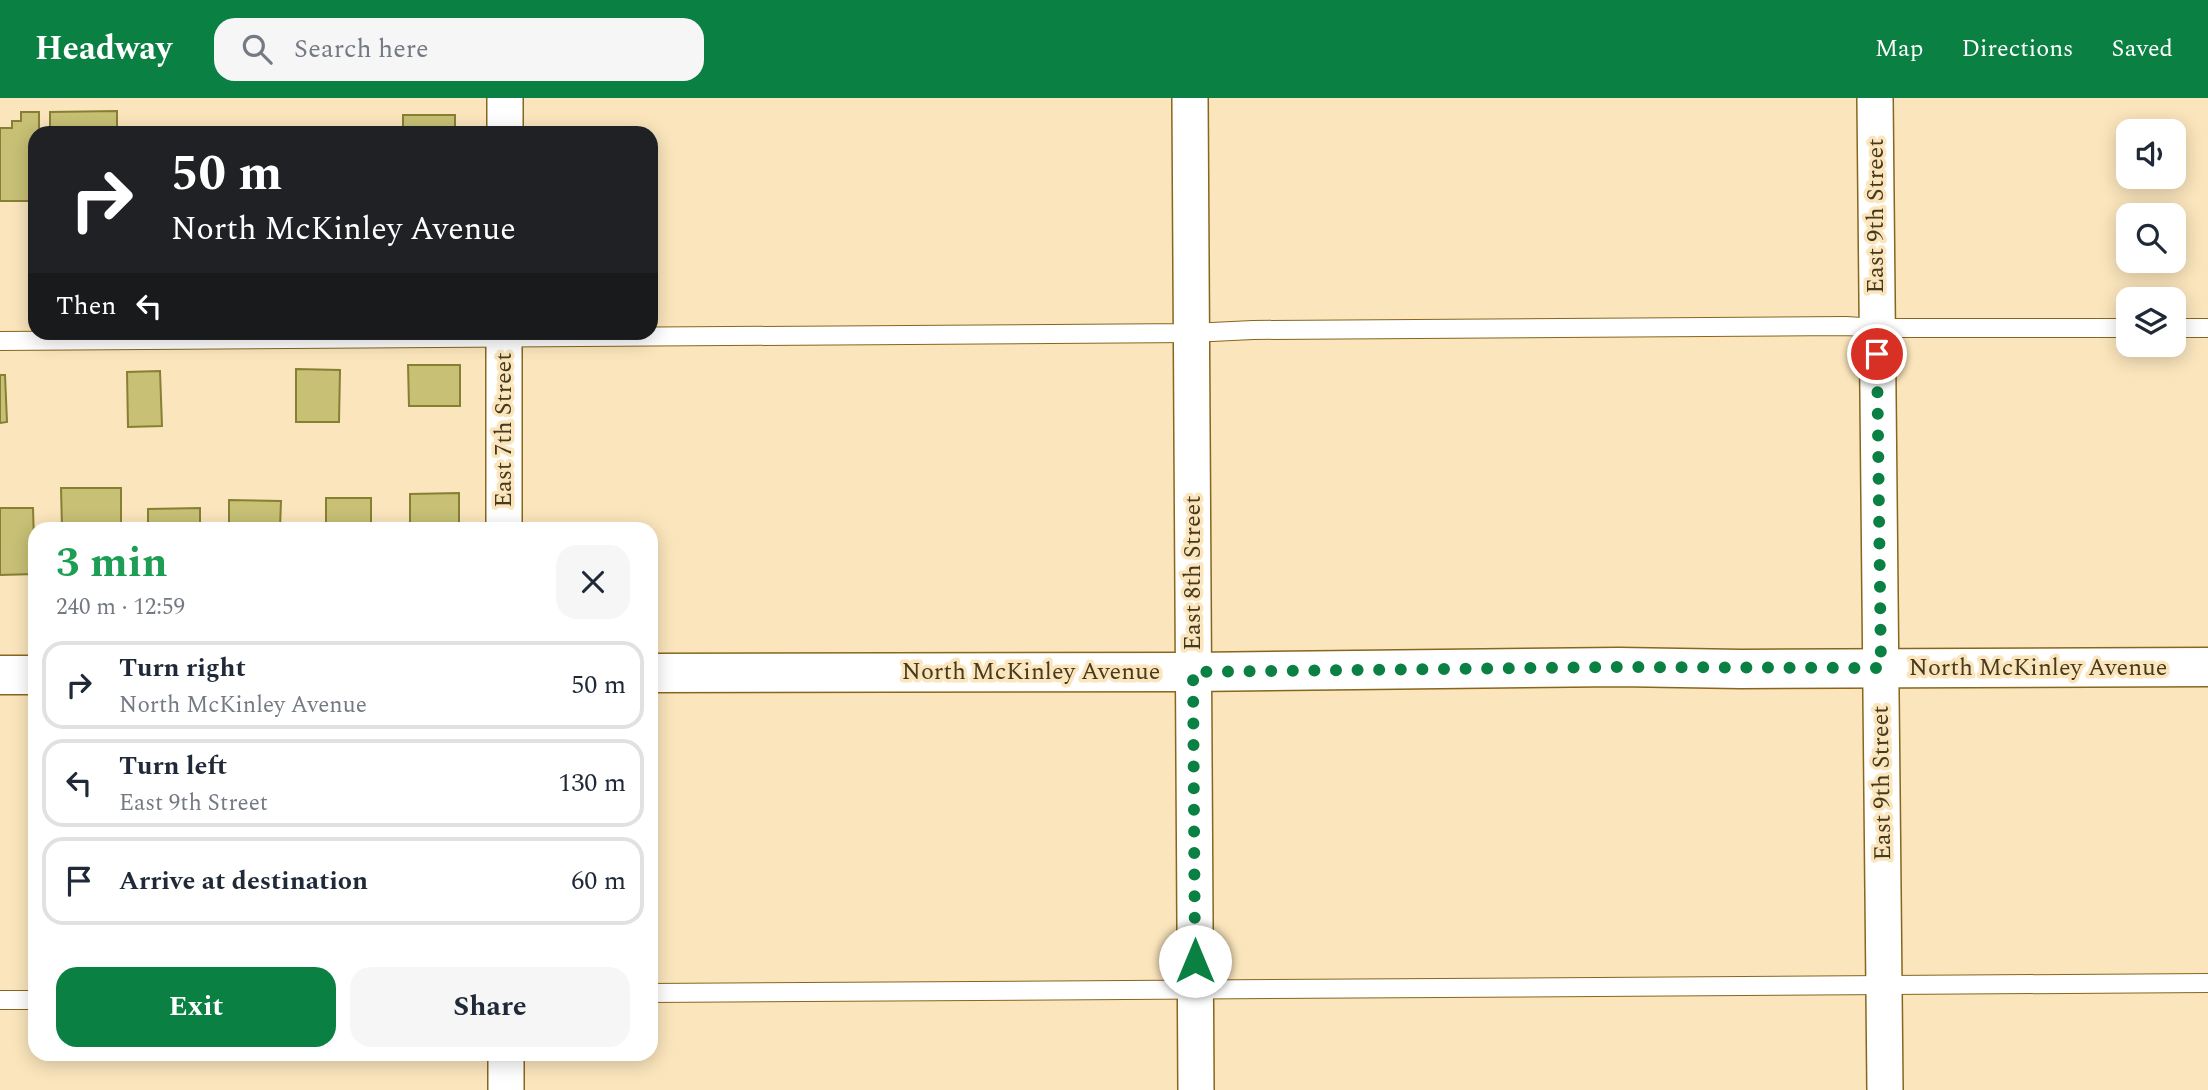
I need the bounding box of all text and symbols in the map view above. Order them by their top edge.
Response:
search box [214,18,704,81]
text: Headway [35,24,172,74]
text: Search here [294,29,429,69]
icon: search [238,30,276,68]
text: Map [1875,31,1923,67]
text: Directions [1961,31,2073,67]
text: Saved [2111,31,2173,67]
map controls [2116,119,2186,357]
button: sound [2116,119,2186,189]
text: 50 m [171,137,282,212]
street label: East 9th Street [1858,138,1894,294]
icon: right [56,154,147,245]
button: search [2116,203,2186,273]
text: North McKinley Avenue [171,205,516,254]
text: Then [56,286,116,326]
icon: left [130,287,168,325]
button: layers [2116,287,2186,357]
pin [1847,324,1907,384]
icon: arrive [1858,335,1896,373]
street label: East 7th Street [486,352,522,508]
street label: East 8th Street [1175,495,1211,651]
text: 3 min [56,532,168,595]
button: close [556,545,630,619]
text: 240 m · 12:59 [56,590,185,625]
text: Turn right [119,648,246,688]
street label: North McKinley Avenue [1909,650,2167,686]
street label: North McKinley Avenue [902,654,1160,690]
text: 50 m [571,665,626,705]
icon: right [60,666,98,704]
text: North McKinley Avenue [119,688,367,723]
street label: East 9th Street [1863,705,1901,861]
text: Turn left [119,746,227,786]
text: 130 m [558,763,626,803]
icon: left [60,764,98,802]
text: East 9th Street [119,786,268,821]
text: Arrive at destination [119,861,368,901]
text: 60 m [571,861,626,901]
icon: arrive [60,862,98,900]
position arrow [1158,924,1232,998]
button: Exit [56,967,336,1047]
button: Share [350,967,630,1047]

